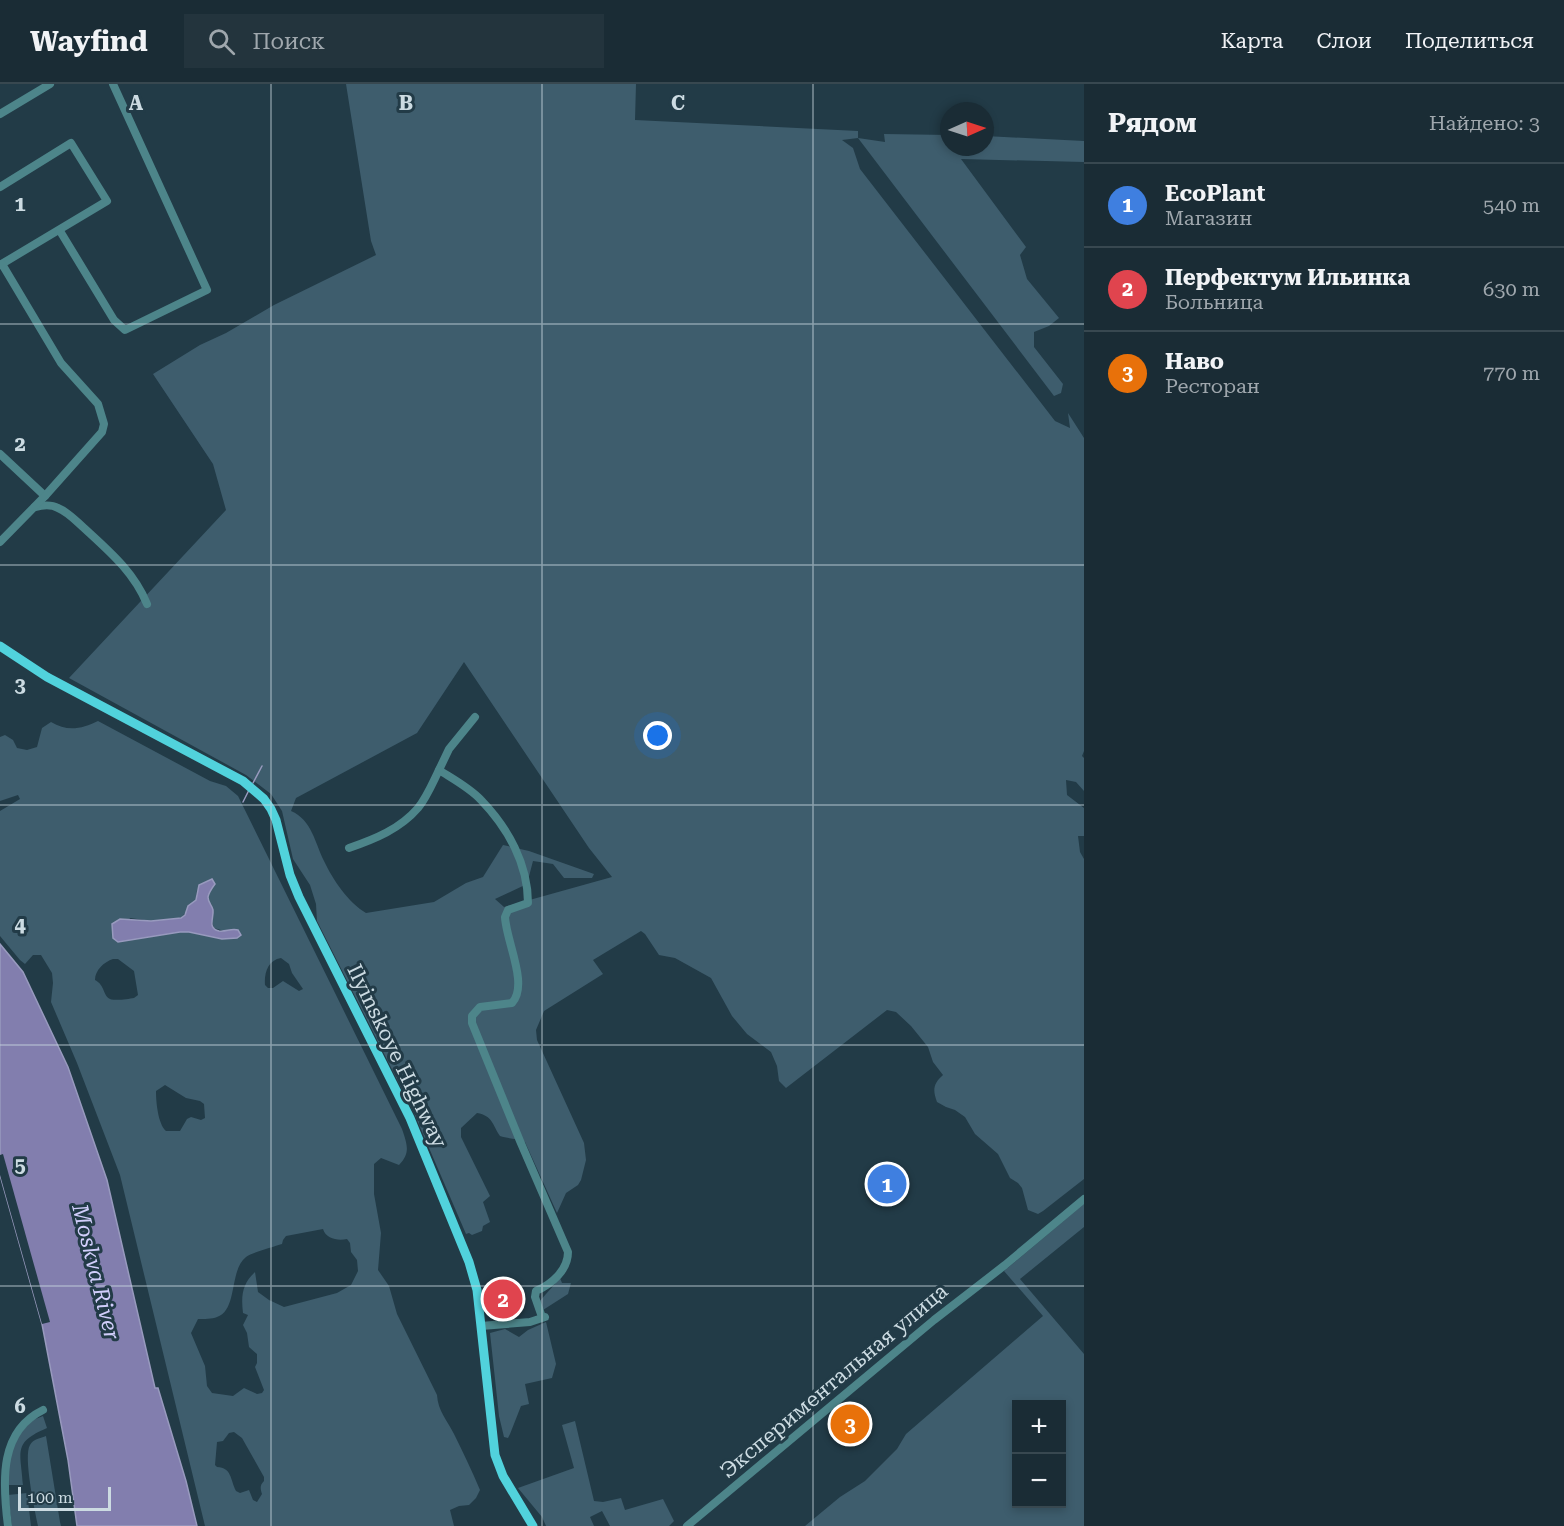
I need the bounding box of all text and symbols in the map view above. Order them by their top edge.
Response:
search box [184,14,604,68]
text: Wayfind [30,25,148,58]
icon: search [205,25,238,58]
text: Поиск [253,29,325,54]
text: Карта [1221,29,1284,53]
text: Слои [1317,29,1372,53]
text: Поделиться [1405,29,1534,53]
text: A [129,91,144,115]
text: B [399,91,413,115]
text: C [671,91,685,115]
north arrow [940,102,994,156]
text: Рядом [1108,108,1197,138]
text: Найдено: 3 [1429,111,1540,135]
text: EcoPlant [1165,181,1265,206]
text: 1 [14,192,26,216]
text: 1 [1122,193,1133,217]
text: 540 m [1483,193,1540,217]
text: Магазин [1165,206,1252,230]
text: Перфектум Ильинка [1165,265,1410,290]
text: 2 [1122,277,1133,301]
text: 630 m [1483,277,1540,301]
text: Больница [1165,290,1263,314]
text: Наво [1165,349,1224,374]
text: 3 [1122,361,1133,385]
text: 770 m [1483,361,1540,385]
text: Ресторан [1165,374,1260,398]
text: 2 [14,432,26,456]
text: 3 [14,673,26,697]
your location [643,721,672,750]
text: 4 [14,913,26,937]
street label: Ilyinskoye Highway [342,961,452,1152]
text: 5 [14,1153,26,1177]
pin: 1 [868,1162,906,1206]
water label: Moskva River [67,1200,125,1343]
pin: 2 [484,1276,522,1322]
street label: Экспериментальная улица [715,1278,953,1483]
text: 6 [14,1394,26,1418]
map controls [1012,1400,1066,1508]
button: + [1012,1400,1066,1454]
pin: 3 [830,1402,870,1446]
button: − [1012,1454,1066,1508]
scale bar [18,1484,111,1512]
text: 100 m [27,1488,73,1507]

